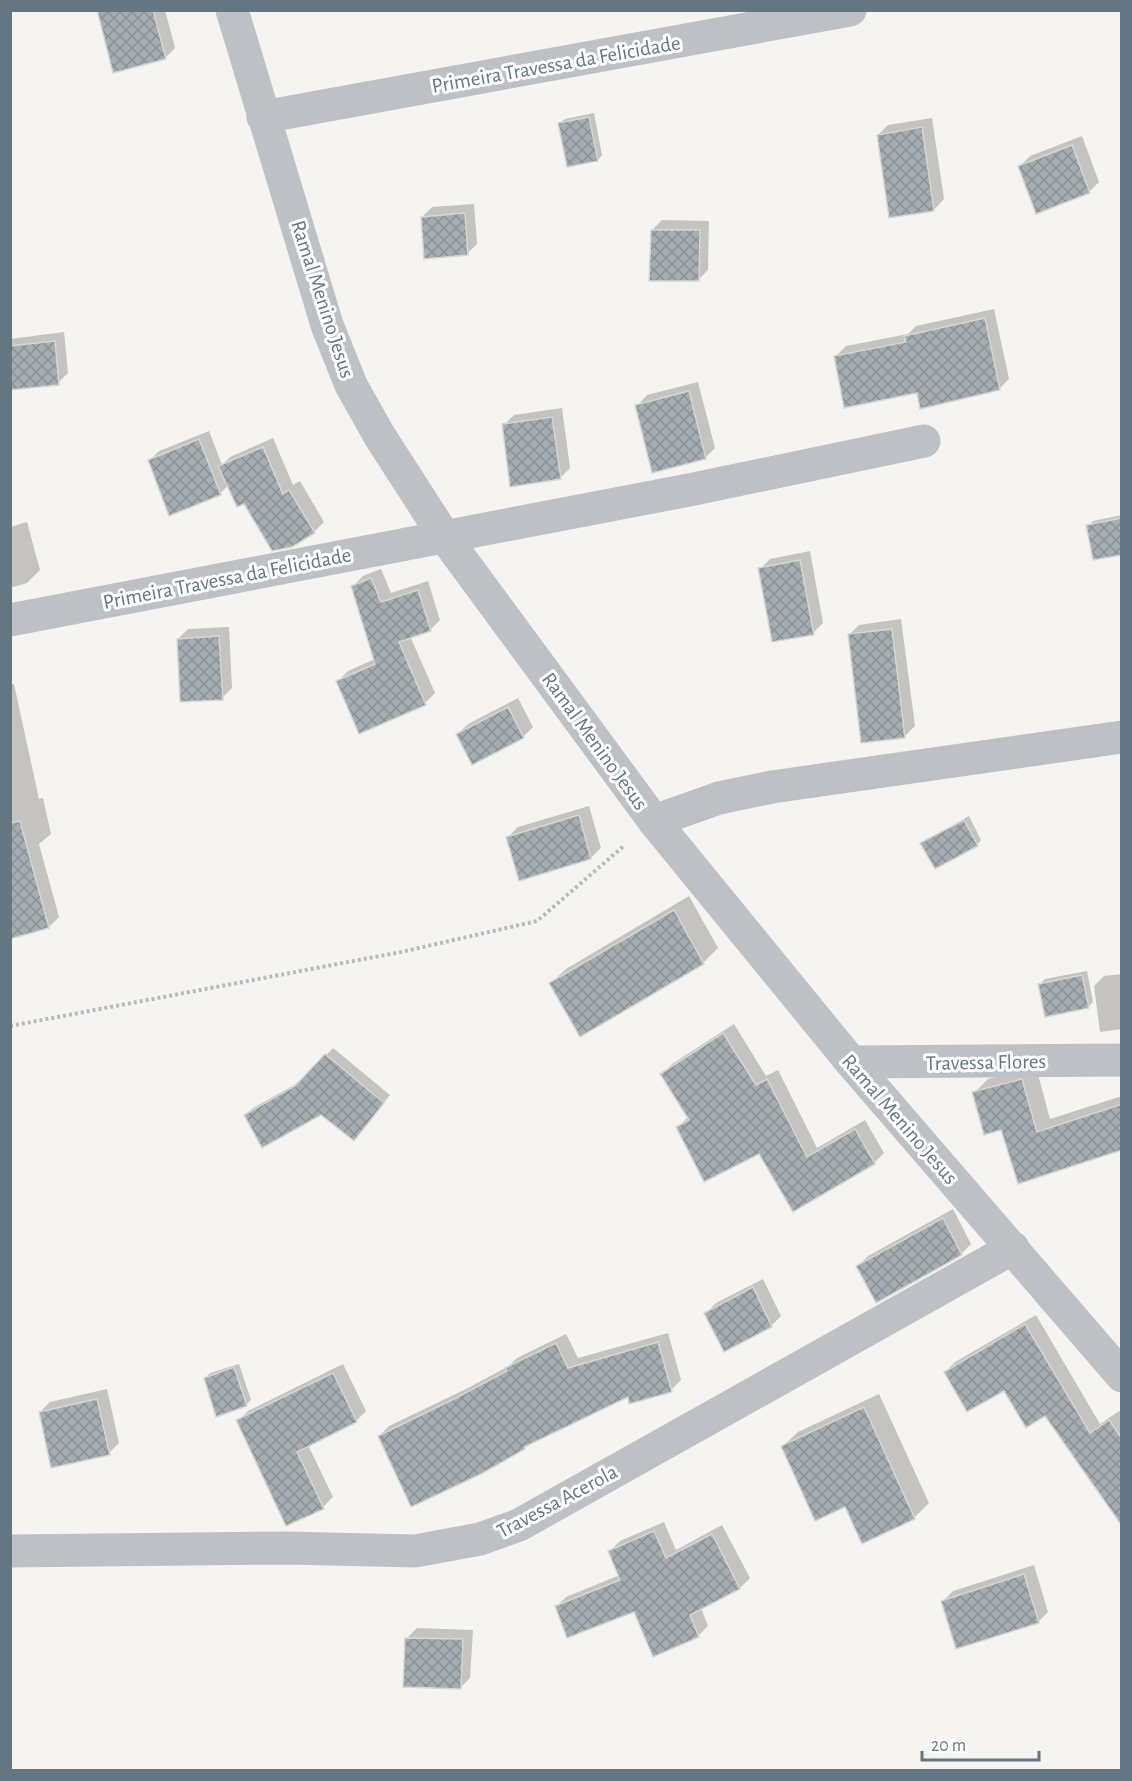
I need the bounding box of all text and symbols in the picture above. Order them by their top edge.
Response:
street label: Primeira Travessa da Felicidade [430,32,682,97]
street label: Ramal Menino Jesus [287,218,358,381]
street label: Primeira Travessa da Felicidade [101,544,353,613]
street label: Ramal Menino Jesus [538,669,651,814]
street label: Ramal Menino Jesus [838,1050,961,1188]
street label: Travessa Flores [926,1051,1046,1074]
street label: Travessa Acerola [493,1461,621,1542]
scale bar [922,1724,1039,1762]
text: 20 m [931,1737,966,1755]

